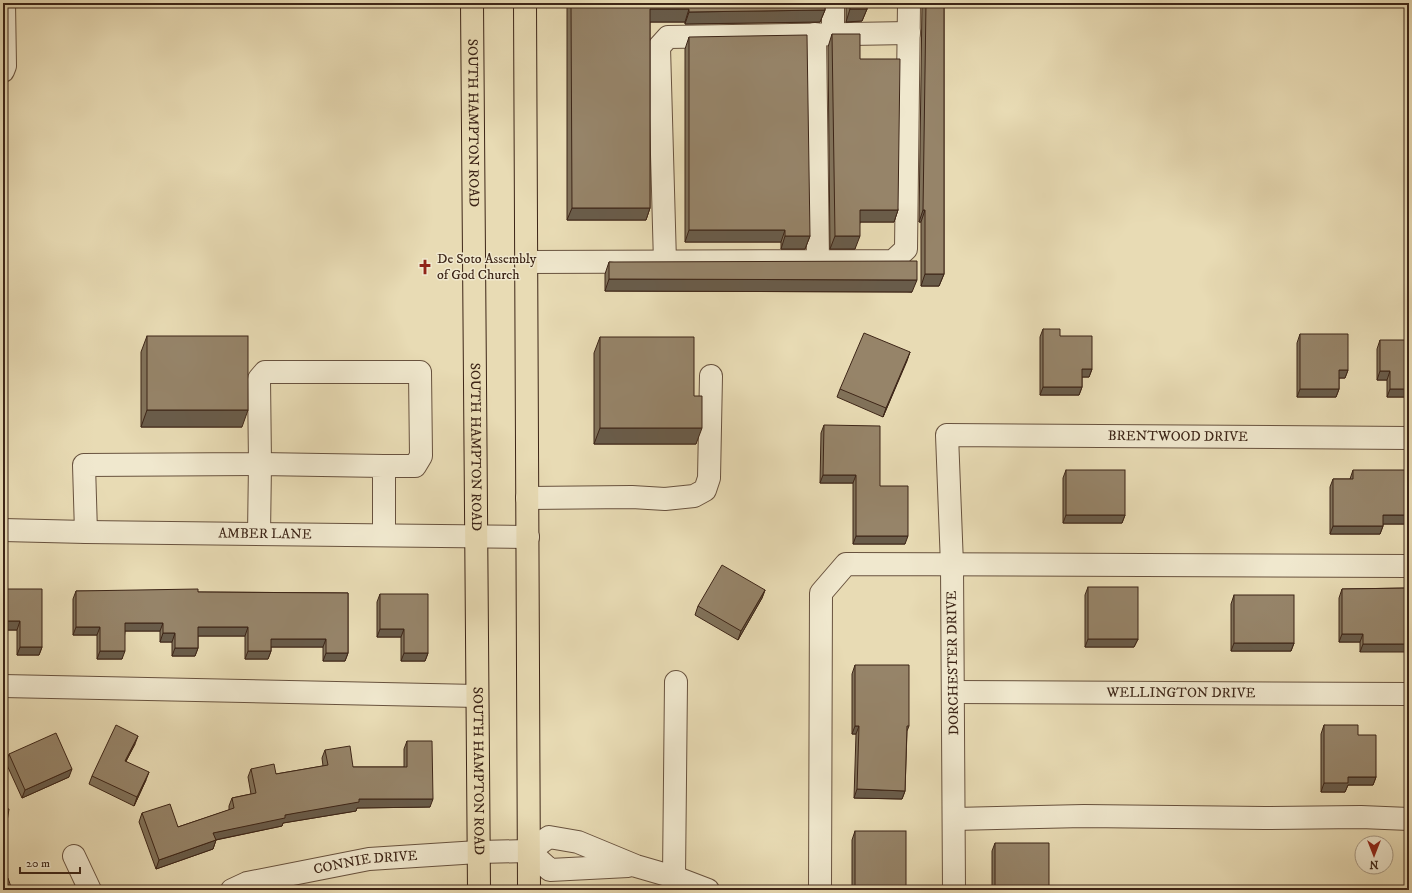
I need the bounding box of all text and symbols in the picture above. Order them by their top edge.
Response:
street label: SOUTH HAMPTON ROAD [463,39,483,207]
place label: De Soto Assembly of God Church [437,250,537,284]
church icon: De Soto Assembly of God Church [416,258,434,276]
street label: SOUTH HAMPTON ROAD [466,363,485,531]
street label: BRENTWOOD DRIVE [1108,427,1248,446]
street label: AMBER LANE [218,524,312,544]
street label: DORCHESTER DRIVE [943,590,963,736]
street label: WELLINGTON DRIVE [1105,684,1256,702]
street label: SOUTH HAMPTON ROAD [468,687,488,855]
north arrow [1354,835,1394,875]
street label: CONNIE DRIVE [312,847,418,879]
scale bar [20,849,80,875]
text: 20 m [26,856,50,871]
text: N [1369,857,1379,871]

